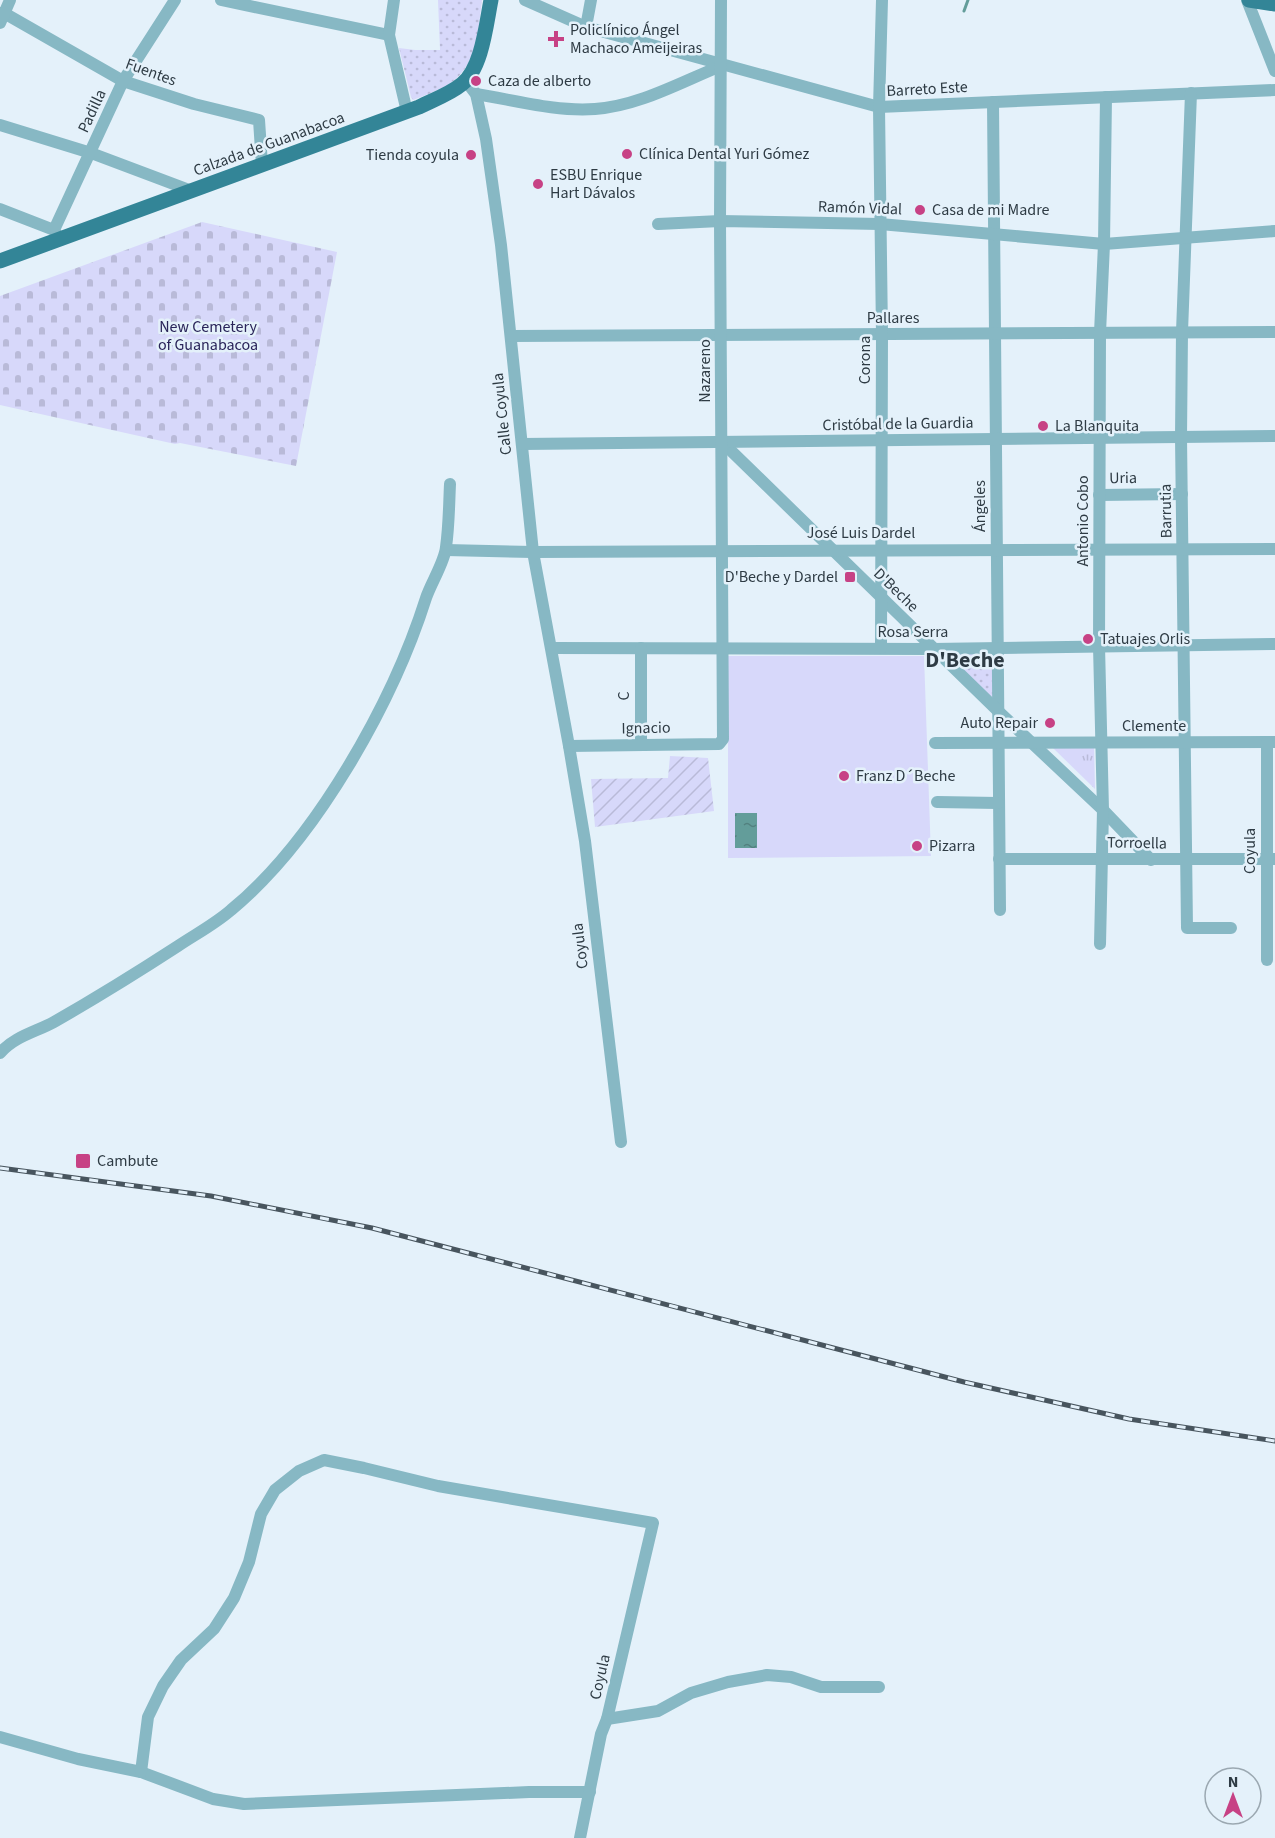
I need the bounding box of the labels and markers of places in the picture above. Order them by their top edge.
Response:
place label: Policlínico Ángel Machaco Ameijeiras [570,19,702,59]
marker: Policlínico Ángel Machaco Ameijeiras [547,30,565,48]
place label: Caza de alberto [488,70,591,92]
marker: Caza de alberto [469,74,483,88]
place label: Clínica Dental Yuri Gómez [639,143,809,165]
place label: Tienda coyula [366,144,459,166]
marker: Clínica Dental Yuri Gómez [620,147,634,161]
marker: Tienda coyula [464,148,478,162]
place label: ESBU Enrique Hart Dávalos [550,164,642,204]
marker: ESBU Enrique Hart Dávalos [531,177,545,191]
place label: Casa de mi Madre [932,199,1050,221]
marker: Casa de mi Madre [913,203,927,217]
place label: La Blanquita [1055,415,1139,437]
marker: La Blanquita [1036,419,1050,433]
place label: D'Beche y Dardel [725,566,838,588]
marker: D'Beche y Dardel [843,570,857,584]
place label: Tatuajes Orlis [1100,628,1190,650]
marker: Tatuajes Orlis [1081,632,1095,646]
place label: Auto Repair [961,712,1038,734]
marker: Auto Repair [1043,716,1057,730]
place label: Franz D´Beche [856,765,955,787]
marker: Franz D´Beche [837,769,851,783]
place label: Pizarra [929,835,975,857]
marker: Pizarra [910,839,924,853]
place label: Cambute [97,1150,158,1172]
marker: Cambute [74,1152,92,1170]

